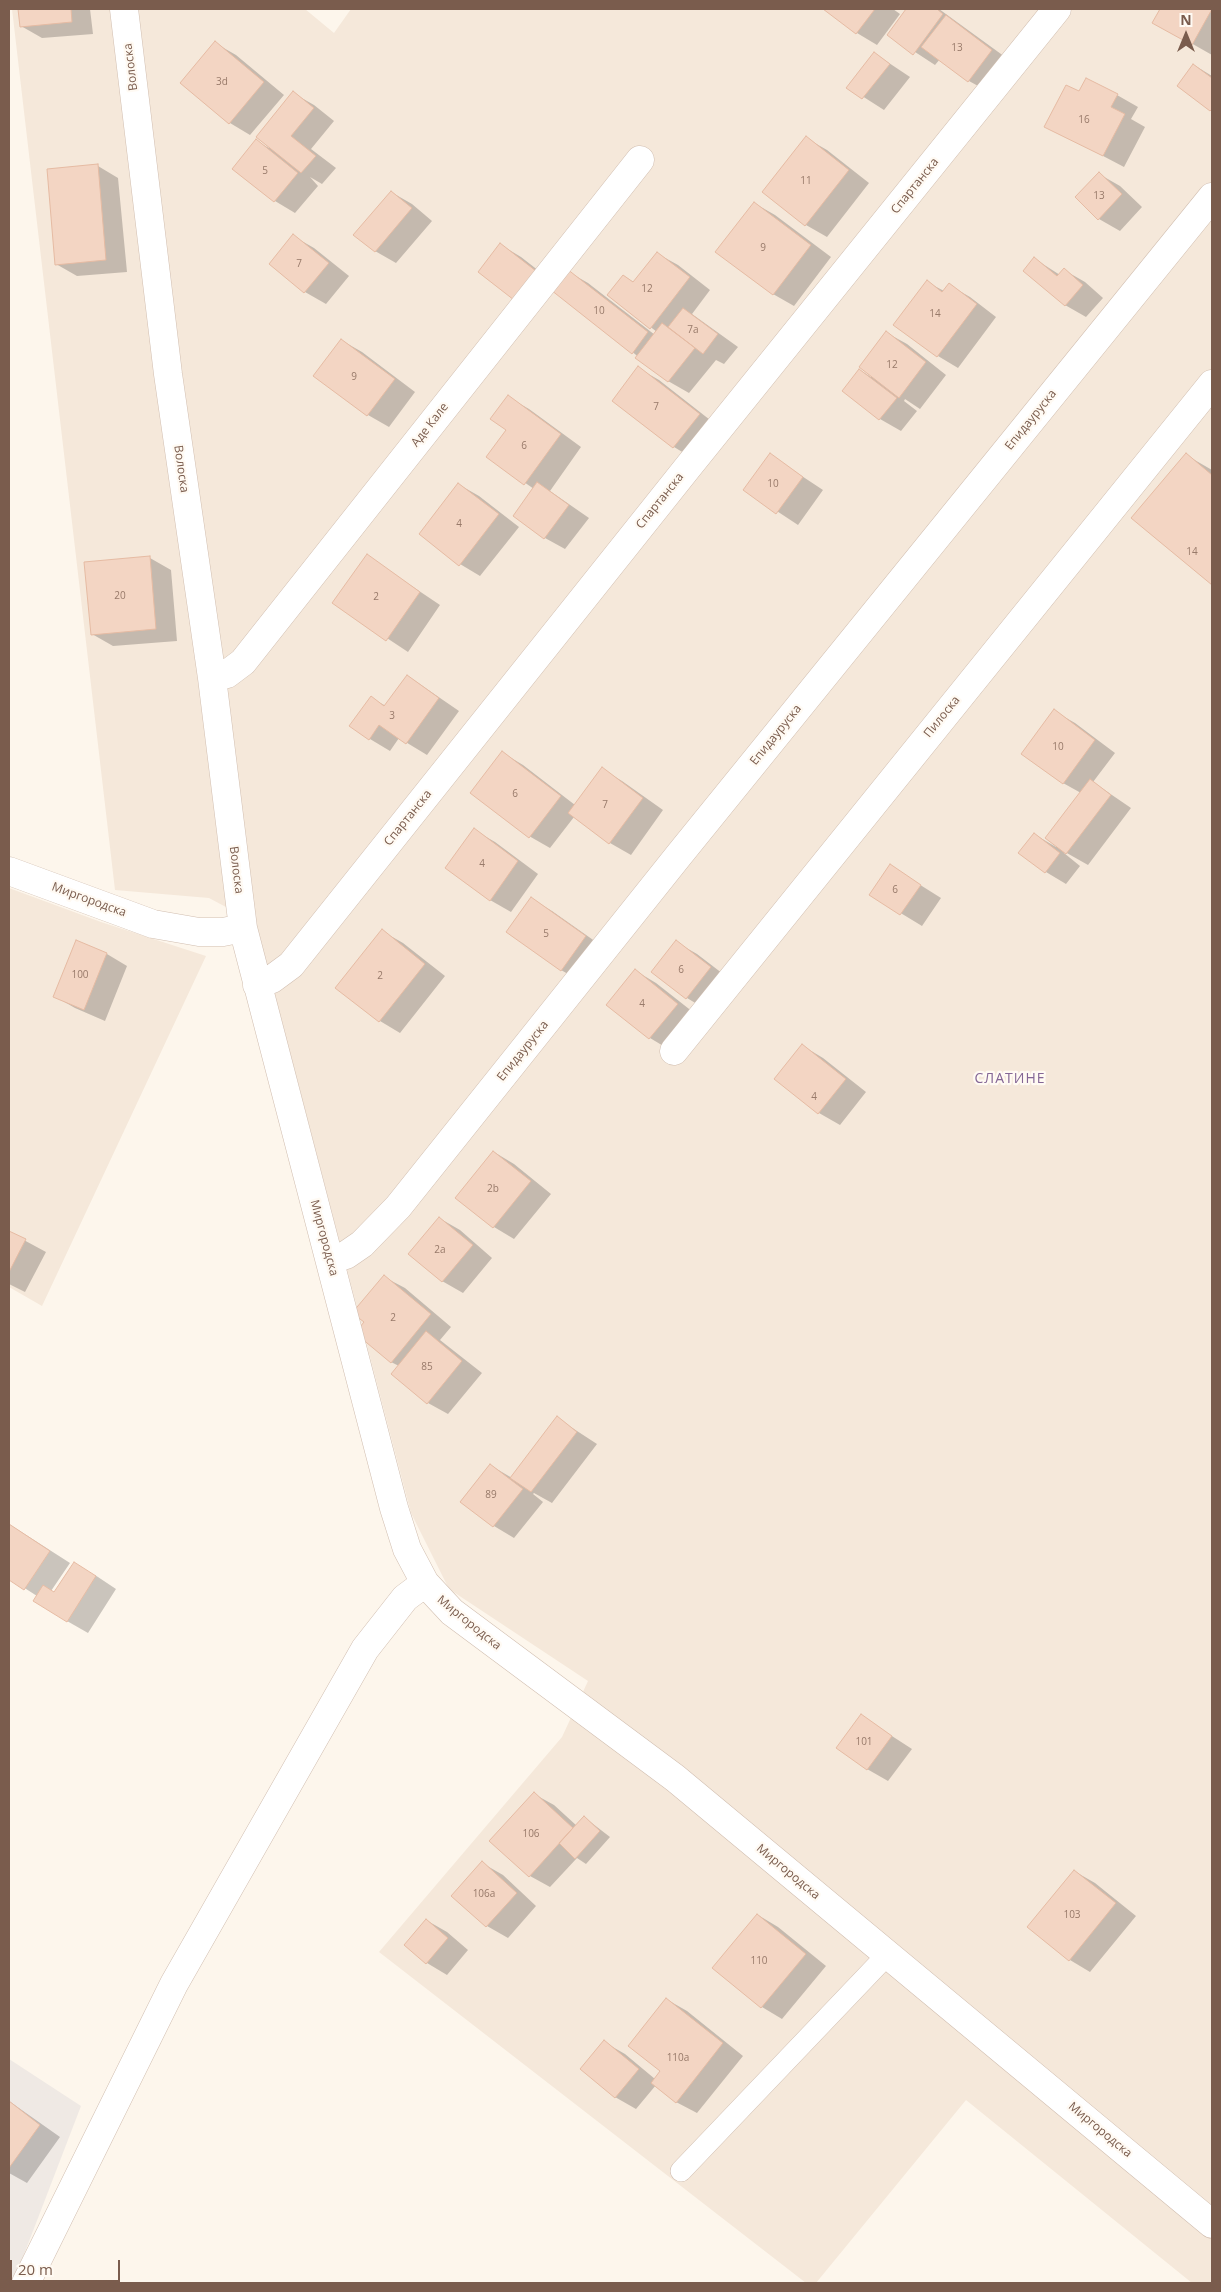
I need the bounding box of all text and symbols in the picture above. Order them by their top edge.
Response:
north arrow [1161,10,1211,60]
text: N [1180,10,1192,29]
street label: Волоска [121,42,141,92]
house number: 13 [951,42,963,54]
house number: 3d [216,76,228,88]
house number: 16 [1078,114,1090,126]
street label: Спартанска [888,155,942,217]
house number: 5 [262,165,268,177]
house number: 11 [800,175,812,187]
house number: 13 [1093,190,1105,202]
house number: 9 [760,242,766,254]
house number: 7 [296,258,302,270]
house number: 12 [641,283,653,295]
house number: 10 [593,305,605,317]
house number: 14 [929,308,941,320]
house number: 7a [687,324,699,336]
house number: 12 [886,359,898,371]
house number: 9 [351,371,357,383]
street label: Епидауруска [1002,387,1060,453]
street label: Аде Кале [408,400,452,450]
house number: 7 [653,401,659,413]
house number: 6 [521,440,527,452]
street label: Волоска [171,444,191,494]
street label: Спартанска [633,470,687,532]
house number: 10 [767,478,779,490]
house number: 4 [456,518,462,530]
house number: 14 [1186,546,1198,558]
house number: 20 [114,590,126,602]
house number: 2 [373,591,379,603]
street label: Пилоска [921,693,963,741]
street label: Епидауруска [747,702,805,768]
house number: 3 [389,710,395,722]
house number: 10 [1052,741,1064,753]
street label: Спартанска [381,787,435,849]
house number: 6 [512,788,518,800]
house number: 7 [602,799,608,811]
street label: Волоска [226,845,246,895]
house number: 4 [479,858,485,870]
street label: Миргородска [50,880,128,920]
house number: 6 [892,884,898,896]
house number: 5 [543,928,549,940]
house number: 6 [678,964,684,976]
house number: 100 [71,969,89,981]
house number: 2 [377,970,383,982]
house number: 4 [639,998,645,1010]
street label: Епидауруска [494,1018,552,1084]
district label: СЛАТИНЕ [974,1071,1046,1087]
house number: 4 [811,1091,817,1103]
house number: 2b [487,1183,499,1195]
street label: Миргородска [307,1198,341,1278]
house number: 2a [434,1244,446,1256]
house number: 2 [390,1312,396,1324]
house number: 85 [421,1361,433,1373]
house number: 89 [485,1489,497,1501]
street label: Миргородска [434,1593,504,1653]
house number: 101 [855,1736,873,1748]
house number: 106 [522,1828,540,1840]
street label: Миргородска [753,1841,823,1903]
house number: 106a [473,1888,495,1900]
house number: 103 [1063,1909,1081,1921]
house number: 110 [750,1955,768,1967]
house number: 110a [667,2052,689,2064]
street label: Миргородска [1065,2099,1135,2161]
scale bar [12,2250,122,2282]
text: 20 m [18,2259,53,2279]

